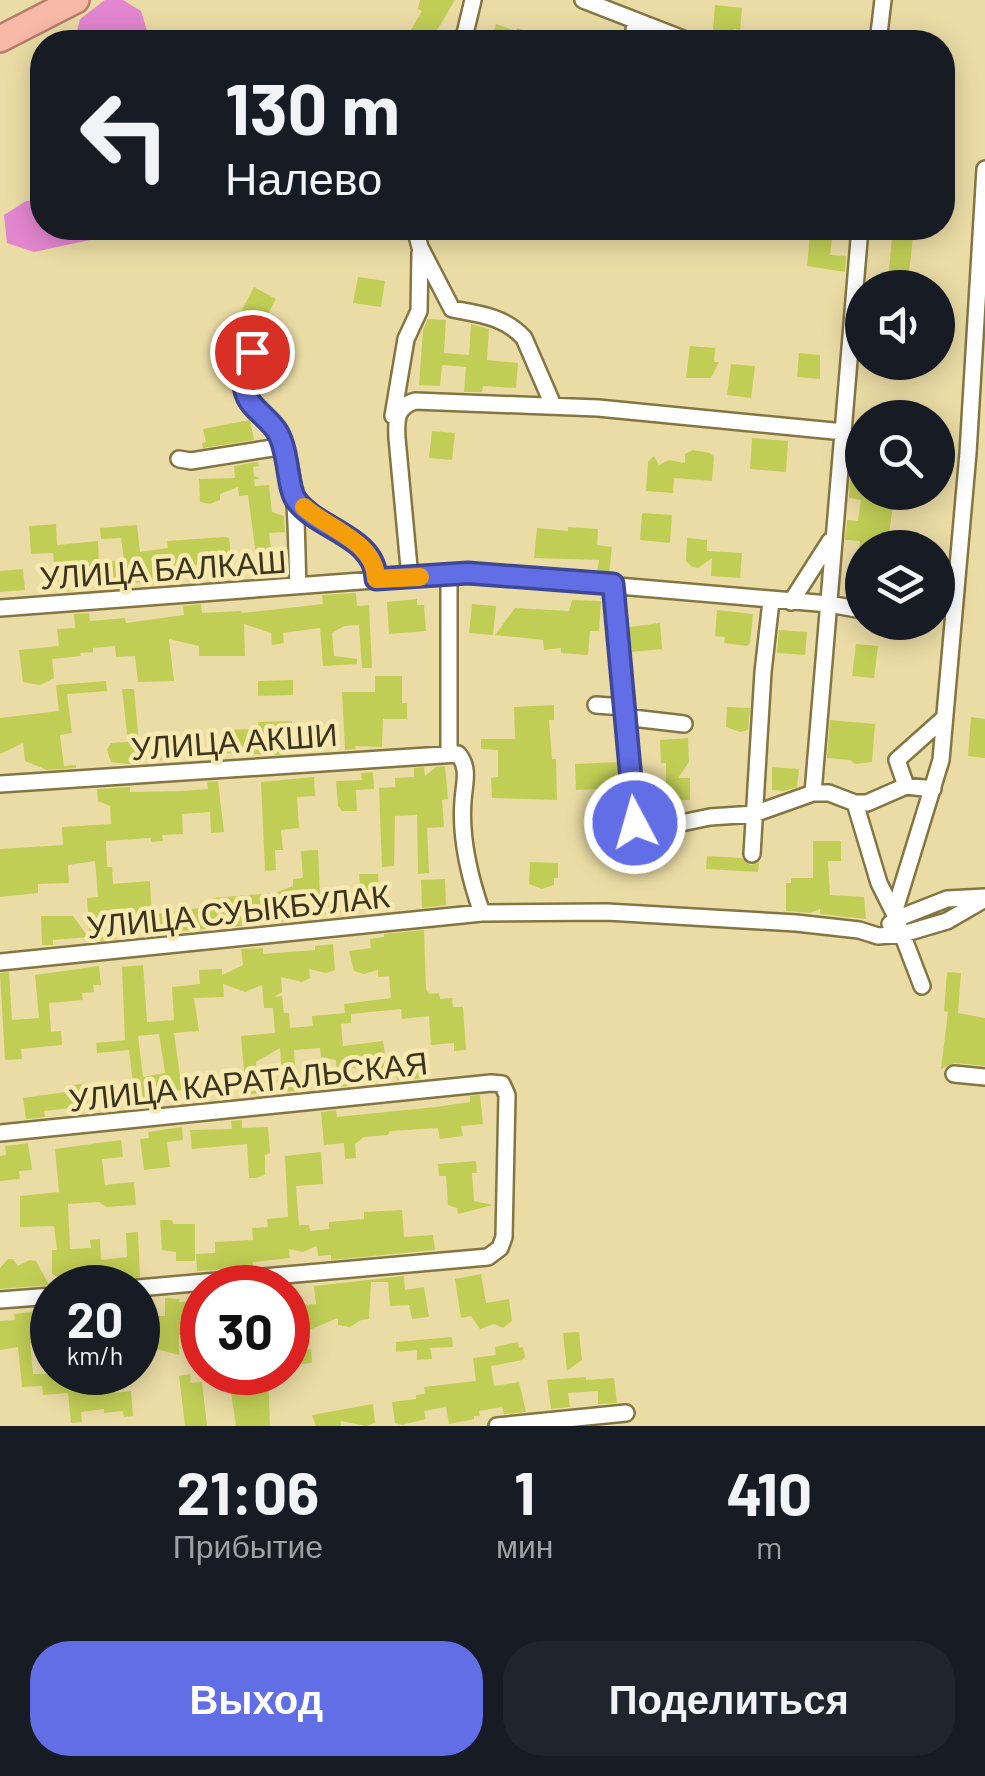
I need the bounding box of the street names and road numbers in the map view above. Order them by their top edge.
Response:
street label: УЛИЦА БАЛКАШ [38,540,288,597]
street label: УЛИЦА АКШИ [129,714,339,767]
street label: УЛИЦА СУЫКБУЛАК [85,875,392,946]
street label: УЛИЦА КАРАТАЛЬСКАЯ [67,1042,429,1119]

